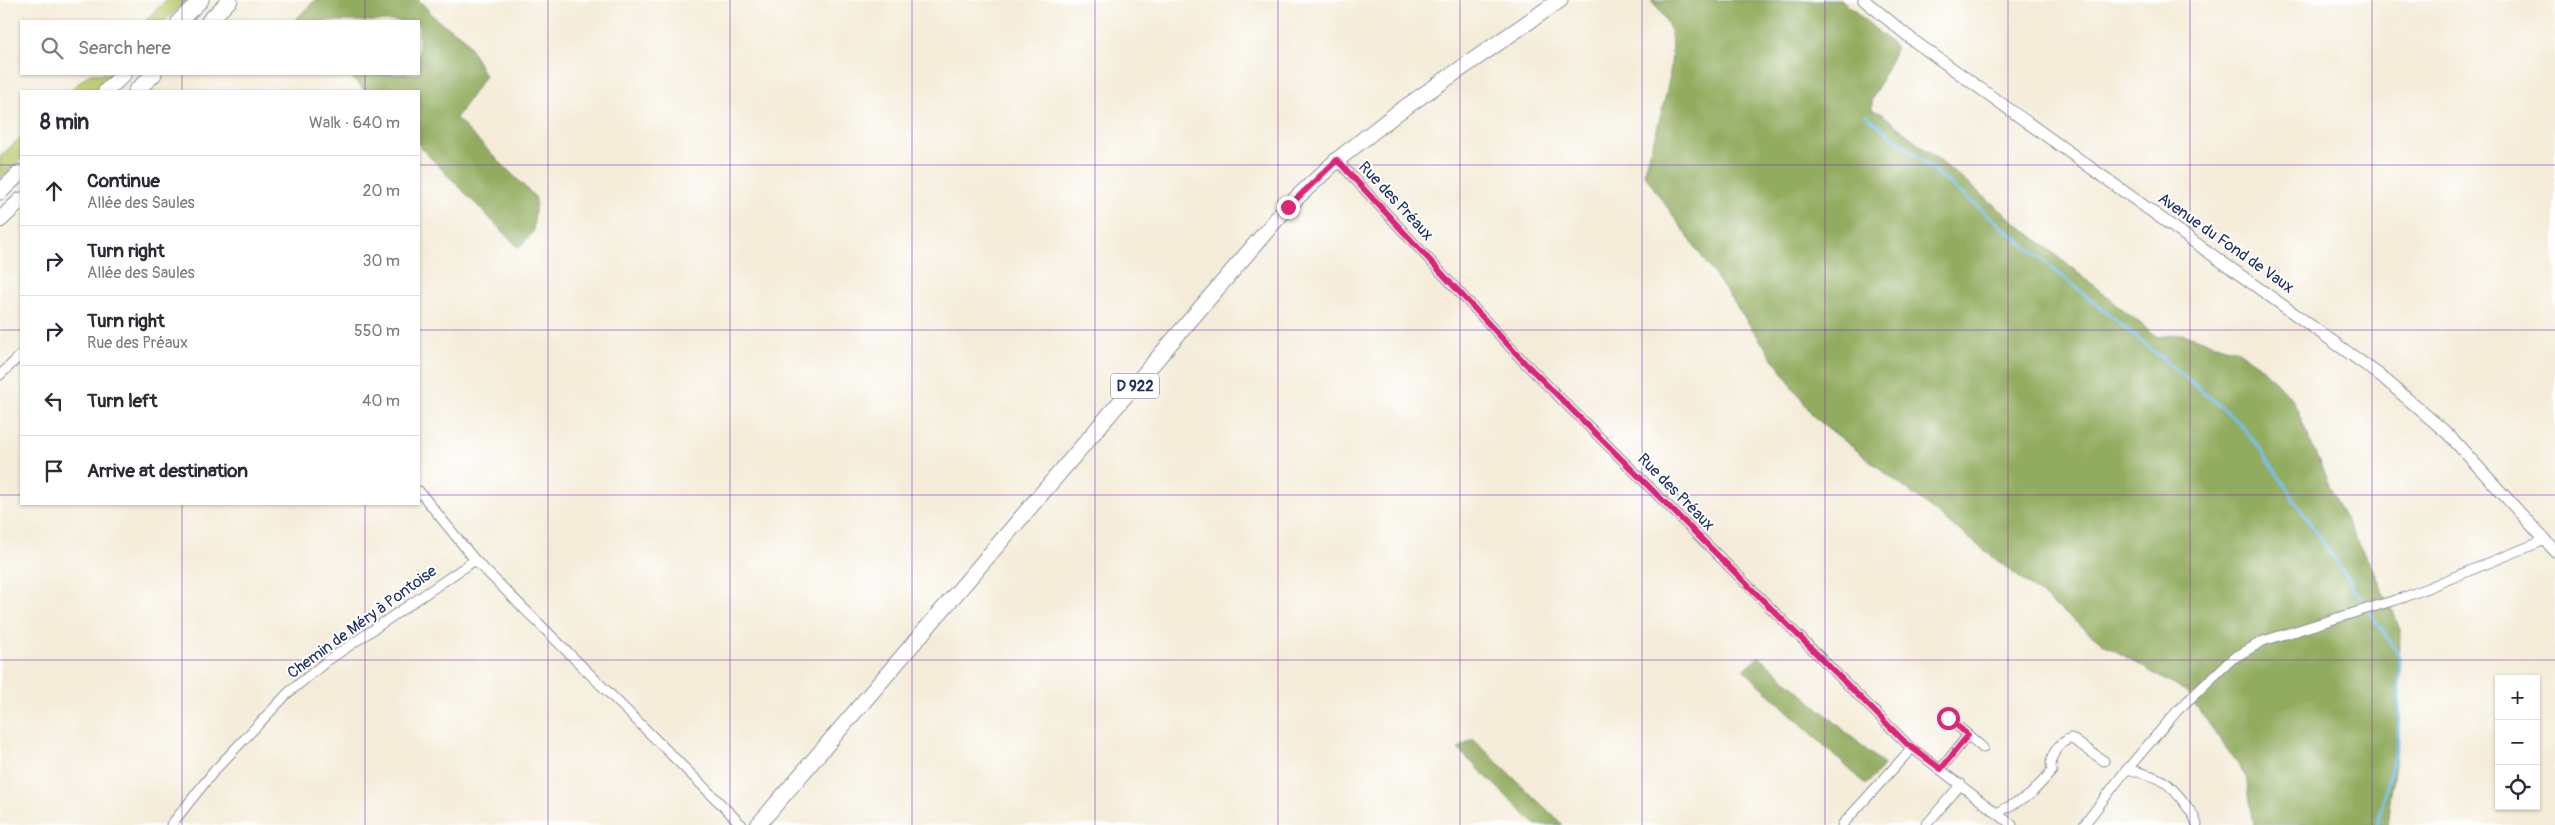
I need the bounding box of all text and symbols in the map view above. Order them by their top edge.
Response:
search box [20,20,420,75]
icon: search [38,34,66,62]
text: Search here [78,36,171,60]
text: 8 min [40,109,89,136]
text: Walk · 640 m [309,113,400,133]
street label: Rue des Préaux [1354,157,1438,245]
text: Continue [87,169,160,193]
icon: ahead [40,177,68,205]
text: 20 m [362,181,400,201]
street label: Avenue du Fond de Vaux [2154,188,2298,298]
text: Allée des Saules [87,193,195,213]
route end [1277,196,1300,219]
text: Turn right [87,239,165,263]
icon: right [40,247,68,275]
text: 30 m [362,251,400,271]
text: Allée des Saules [87,263,195,283]
text: Turn right [87,309,165,333]
icon: right [40,317,68,345]
text: 550 m [354,321,400,341]
text: Rue des Préaux [87,333,188,353]
road number: D 922 [1111,374,1159,398]
icon: left [40,387,68,415]
text: Turn left [87,389,157,413]
text: 40 m [362,391,400,411]
street label: Rue des Préaux [1633,449,1719,535]
icon: arrive [40,457,68,485]
text: Arrive at destination [87,459,248,483]
street label: Chemin de Méry à Pontoise [283,561,441,683]
map controls [2495,675,2540,810]
button: + [2495,675,2540,720]
route start [1937,707,1960,730]
button: − [2495,720,2540,765]
button: locate [2495,765,2540,810]

